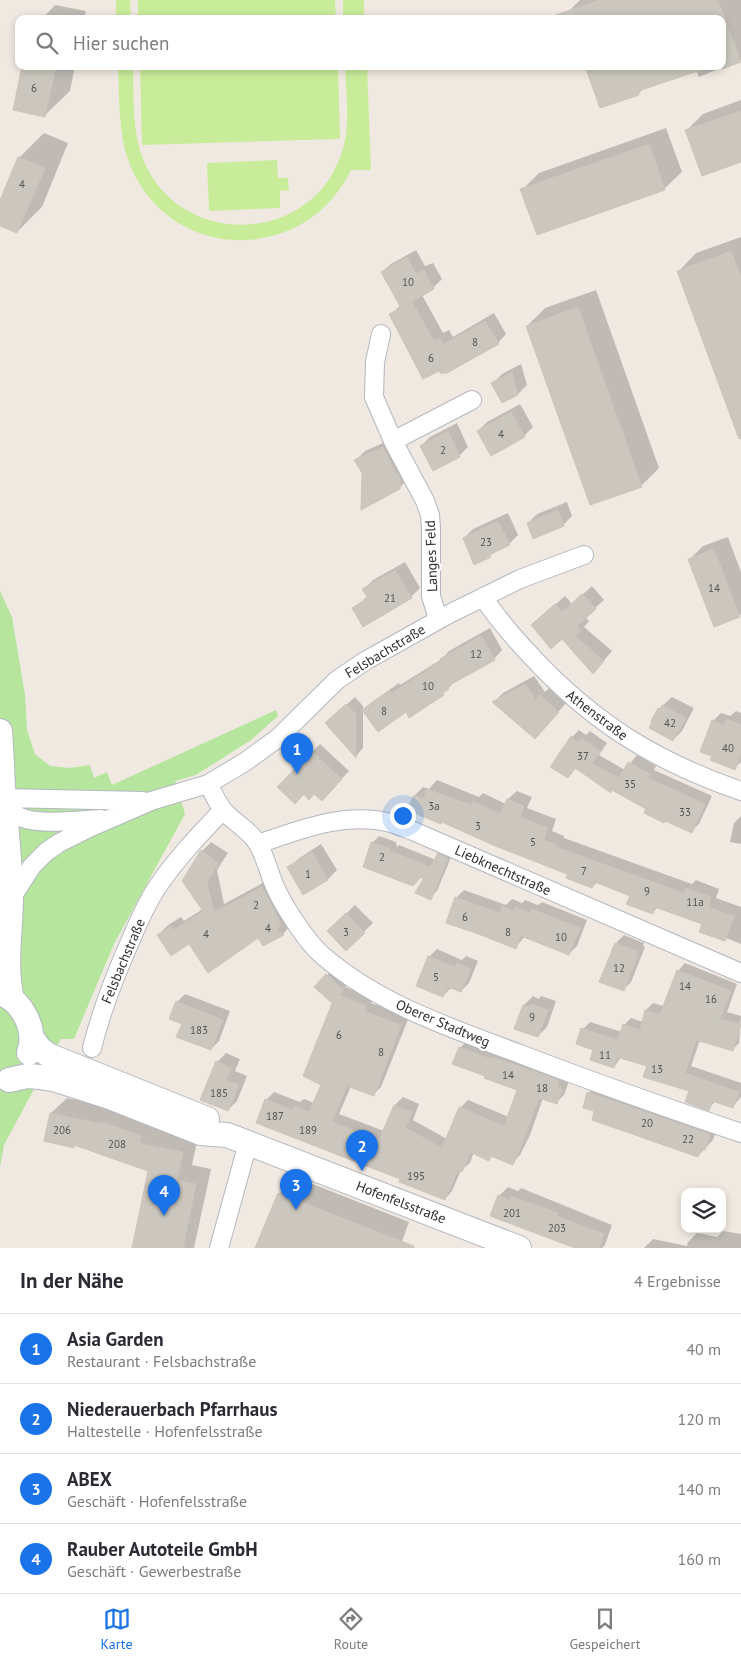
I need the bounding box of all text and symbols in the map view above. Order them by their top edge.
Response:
search box [15,15,726,70]
icon: search [33,29,61,57]
text: Hier suchen [73,31,169,55]
house number: 6 [31,81,37,95]
house number: 4 [19,177,25,191]
house number: 10 [402,275,414,289]
house number: 8 [472,335,478,349]
house number: 6 [428,351,434,365]
house number: 4 [498,427,504,441]
house number: 2 [440,443,446,457]
street label: Langes Feld [421,520,441,592]
house number: 23 [480,535,492,549]
house number: 14 [708,581,720,595]
house number: 21 [384,591,396,605]
street label: Felsbachstraße [342,620,428,682]
house number: 12 [470,647,482,661]
house number: 10 [422,679,434,693]
street label: Athenstraße [562,686,632,744]
house number: 8 [381,704,387,718]
house number: 42 [664,716,676,730]
pin: 1 [281,733,313,774]
house number: 40 [722,741,734,755]
house number: 37 [577,749,589,763]
house number: 35 [624,777,636,791]
house number: 3a [428,799,440,813]
your location [390,803,416,829]
house number: 33 [679,805,691,819]
house number: 3 [475,819,481,833]
house number: 5 [530,835,536,849]
street label: Liebknechtstraße [452,841,554,899]
house number: 2 [379,850,385,864]
house number: 7 [581,864,587,878]
house number: 1 [305,867,311,881]
house number: 9 [644,884,650,898]
house number: 11a [686,895,704,909]
house number: 2 [253,898,259,912]
house number: 6 [462,910,468,924]
street label: Felsbachstraße [97,916,149,1006]
house number: 4 [265,921,271,935]
house number: 3 [343,925,349,939]
house number: 8 [505,925,511,939]
house number: 4 [203,927,209,941]
house number: 10 [555,930,567,944]
house number: 12 [613,961,625,975]
house number: 5 [433,970,439,984]
house number: 14 [679,979,691,993]
house number: 16 [705,992,717,1006]
street label: Oberer Stadtweg [393,995,493,1051]
house number: 9 [529,1010,535,1024]
house number: 183 [190,1023,208,1037]
house number: 6 [336,1028,342,1042]
house number: 8 [378,1045,384,1059]
house number: 11 [599,1048,611,1062]
house number: 13 [651,1062,663,1076]
house number: 14 [502,1068,514,1082]
house number: 18 [536,1081,548,1095]
house number: 185 [210,1086,228,1100]
house number: 187 [266,1109,284,1123]
house number: 20 [641,1116,653,1130]
house number: 206 [53,1123,71,1137]
house number: 189 [299,1123,317,1137]
pin: 2 [346,1130,378,1171]
house number: 22 [682,1132,694,1146]
house number: 208 [108,1137,126,1151]
pin: 3 [280,1169,312,1210]
house number: 195 [407,1169,425,1183]
pin: 4 [148,1175,180,1216]
street label: Hofenfelsstraße [353,1177,449,1227]
map controls [681,1188,726,1233]
button: layers [681,1188,726,1233]
house number: 201 [503,1206,521,1220]
house number: 203 [548,1221,566,1235]
text: In der Nähe [20,1267,124,1294]
text: 4 Ergebnisse [634,1271,721,1291]
text: Asia Garden [67,1327,164,1351]
text: 1 [31,1339,41,1359]
text: 40 m [686,1339,721,1359]
text: Restaurant · Felsbachstraße [67,1351,256,1371]
text: Niederauerbach Pfarrhaus [67,1397,278,1421]
text: 2 [31,1409,41,1429]
text: 120 m [678,1409,721,1429]
text: Haltestelle · Hofenfelsstraße [67,1421,263,1441]
text: ABEX [67,1467,112,1491]
text: 3 [31,1479,41,1499]
text: 140 m [678,1479,721,1499]
text: Geschäft · Hofenfelsstraße [67,1491,247,1511]
text: Rauber Autoteile GmbH [67,1537,258,1561]
text: 4 [31,1549,41,1569]
text: 160 m [678,1549,721,1569]
text: Geschäft · Gewerbestraße [67,1561,241,1581]
tab: Karte [101,1605,133,1653]
tab: Route [334,1605,368,1653]
tab: Gespeichert [569,1605,640,1653]

